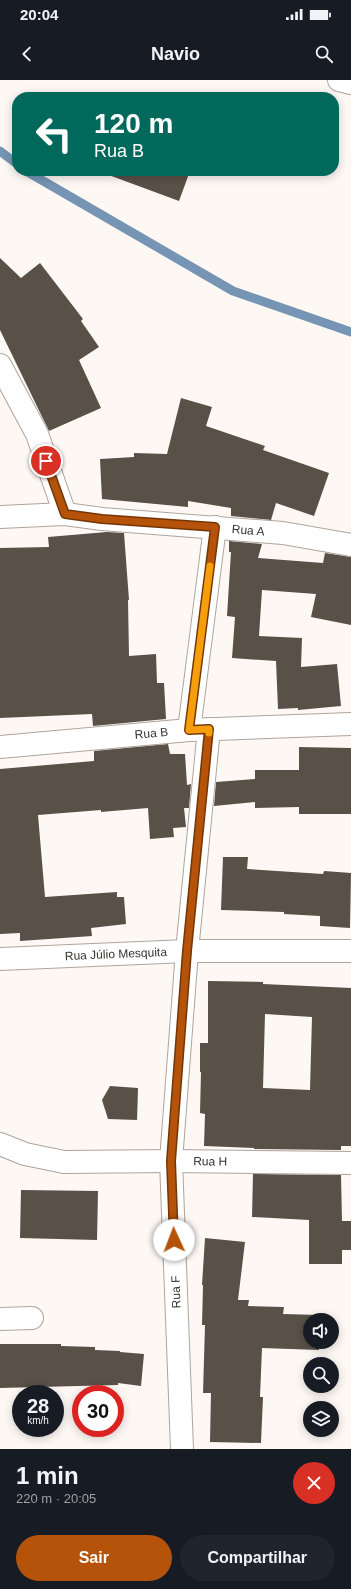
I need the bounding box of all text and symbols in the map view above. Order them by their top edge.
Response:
text: 20:04 [20,6,58,23]
icon: back [16,43,38,65]
icon: search [313,43,335,65]
text: Navio [151,44,200,64]
icon: left [28,108,80,160]
text: 120 m [94,108,173,139]
text: Rua B [94,141,144,161]
pin [29,444,63,478]
icon: arrive [35,450,57,472]
street label: Rua A [231,522,265,539]
street label: Rua B [134,725,169,742]
street label: Rua Júlio Mesquita [65,945,168,963]
street label: Rua H [193,1154,227,1169]
position arrow [153,1219,195,1261]
street label: Rua F [168,1275,184,1309]
map controls [303,1313,339,1437]
button: sound [303,1313,339,1349]
button: search [303,1357,339,1393]
speed limit sign: 30 [72,1385,124,1437]
text: 28 [27,1395,49,1417]
button: layers [303,1401,339,1437]
text: km/h [27,1415,49,1426]
text: 1 min [16,1462,79,1489]
button: close [293,1462,335,1504]
text: 220 m · 20:05 [16,1491,96,1506]
button: Sair [16,1535,172,1581]
button: Compartilhar [180,1535,335,1581]

